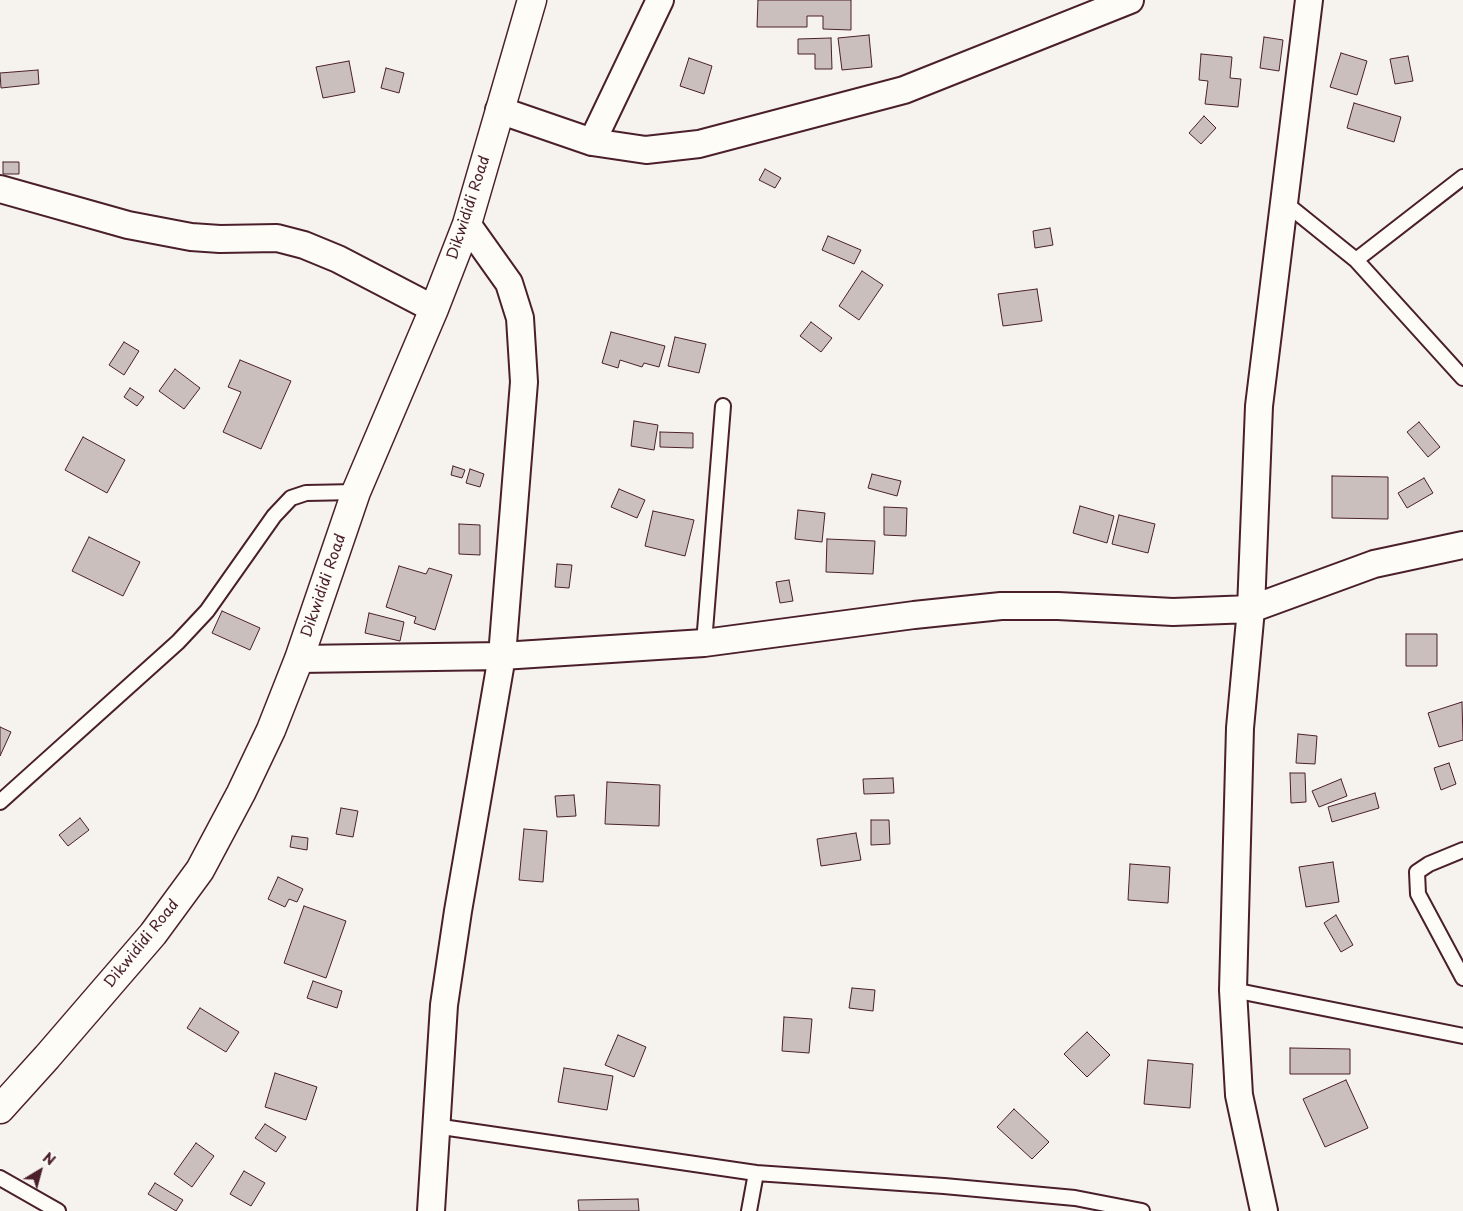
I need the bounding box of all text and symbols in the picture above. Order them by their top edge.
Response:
street label: Dikwididi Road [444,154,494,262]
street label: Dikwididi Road [298,532,350,640]
street label: Dikwididi Road [101,896,183,992]
north arrow [15,1146,65,1196]
text: N [39,1147,60,1170]

